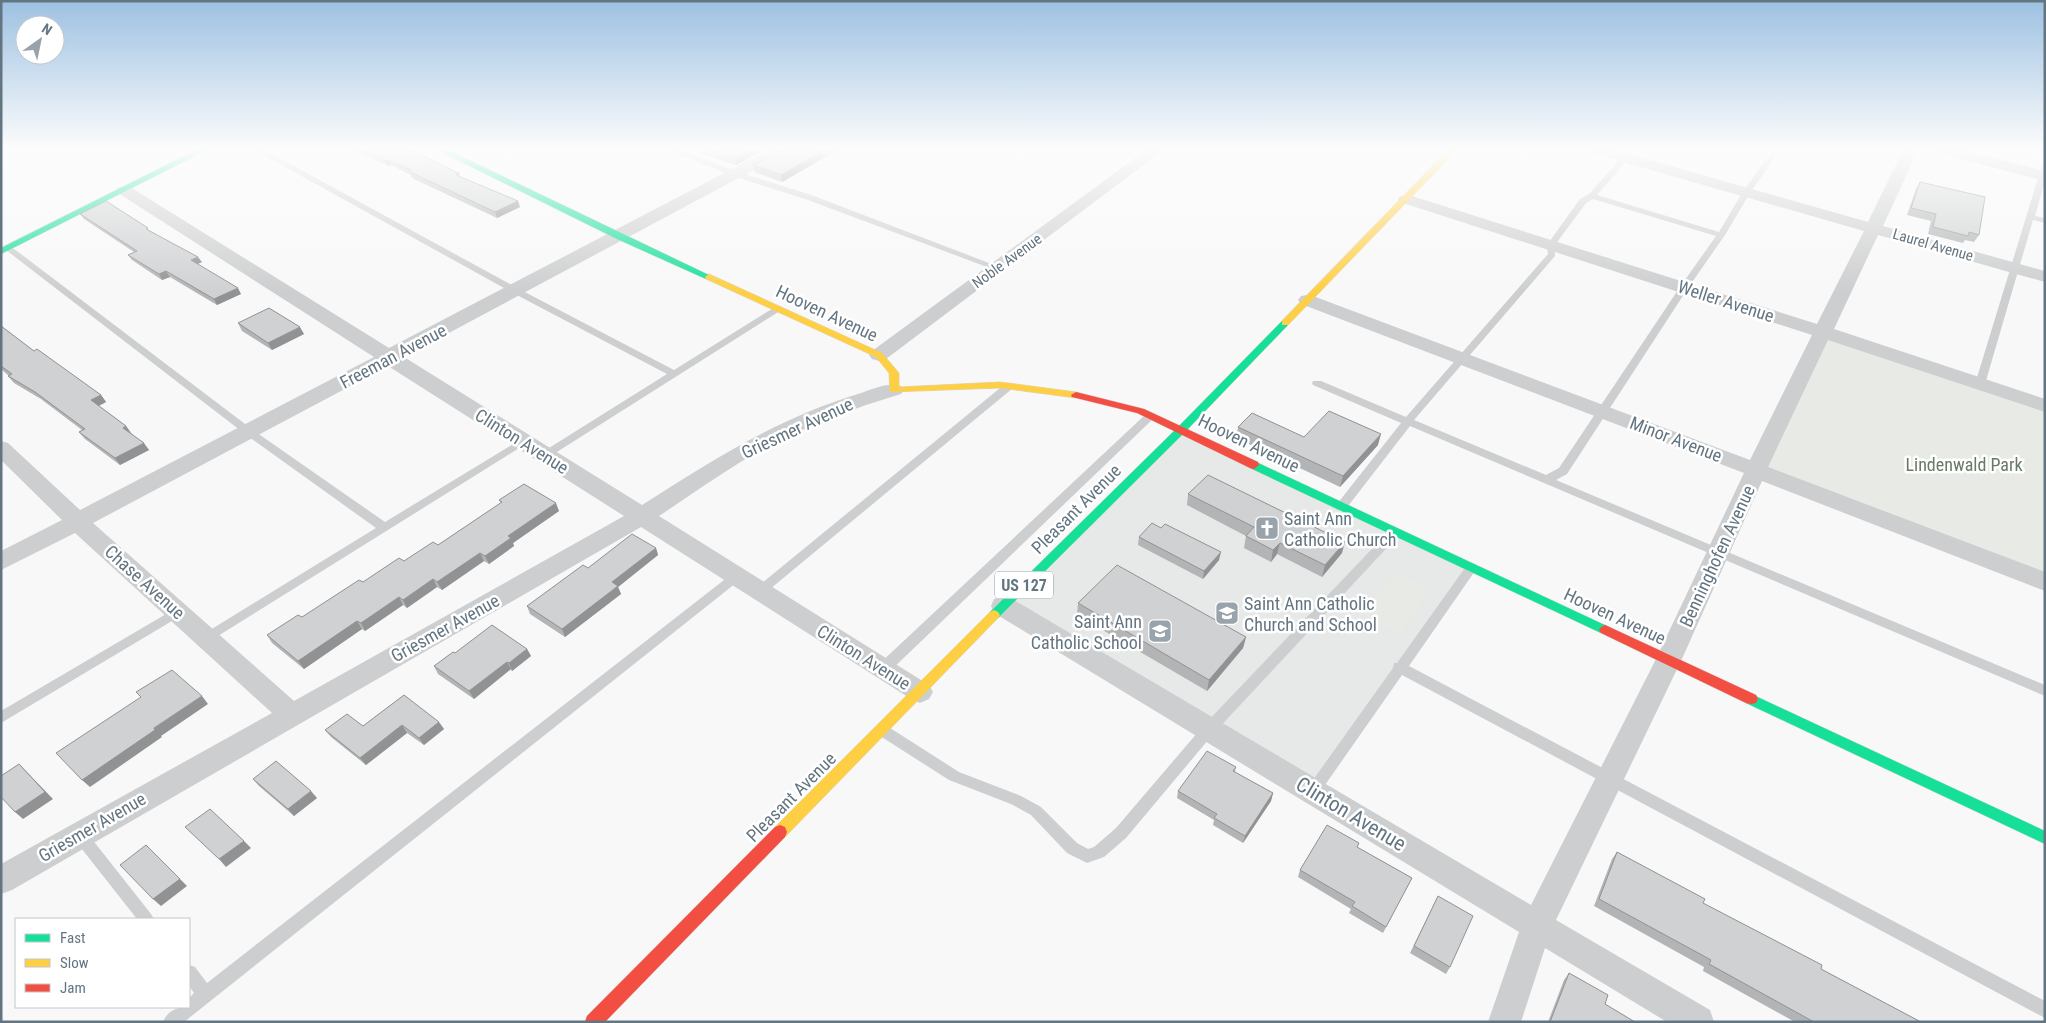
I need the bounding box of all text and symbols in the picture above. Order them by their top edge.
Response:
north arrow [15,15,65,65]
text: N [39,20,55,38]
street label: Laurel Avenue [1891,225,1975,265]
street label: Noble Avenue [969,230,1045,292]
street label: Weller Avenue [1675,276,1777,326]
street label: Hooven Avenue [773,280,881,346]
street label: Freeman Avenue [336,319,450,393]
street label: Griesmer Avenue [738,393,856,463]
street label: Clinton Avenue [471,404,573,478]
street label: Hooven Avenue [1195,409,1303,477]
street label: Minor Avenue [1627,412,1725,466]
park label: Lindenwald Park [1905,454,2023,475]
street label: Pleasant Avenue [1027,460,1125,558]
street label: Benninghofen Avenue [1675,482,1759,630]
place label: Saint Ann Catholic Church [1284,508,1397,550]
church icon: Saint Ann Catholic Church [1254,515,1280,541]
street label: Chase Avenue [101,541,189,623]
road number: US 127 [995,572,1053,598]
street label: Hooven Avenue [1561,583,1669,649]
street label: Griesmer Avenue [387,590,503,666]
place label: Saint Ann Catholic Church and School [1244,593,1377,635]
school or university icon: Saint Ann Catholic Church and School [1214,600,1240,626]
place label: Saint Ann Catholic School [1031,611,1142,653]
school or university icon: Saint Ann Catholic School [1147,618,1173,644]
street label: Clinton Avenue [813,620,915,694]
street label: Pleasant Avenue [742,748,840,846]
street label: Clinton Avenue [1292,772,1410,856]
street label: Griesmer Avenue [35,788,149,866]
legend [15,918,190,1008]
text: Fast [60,929,85,947]
text: Slow [60,954,89,972]
text: Jam [60,979,86,997]

